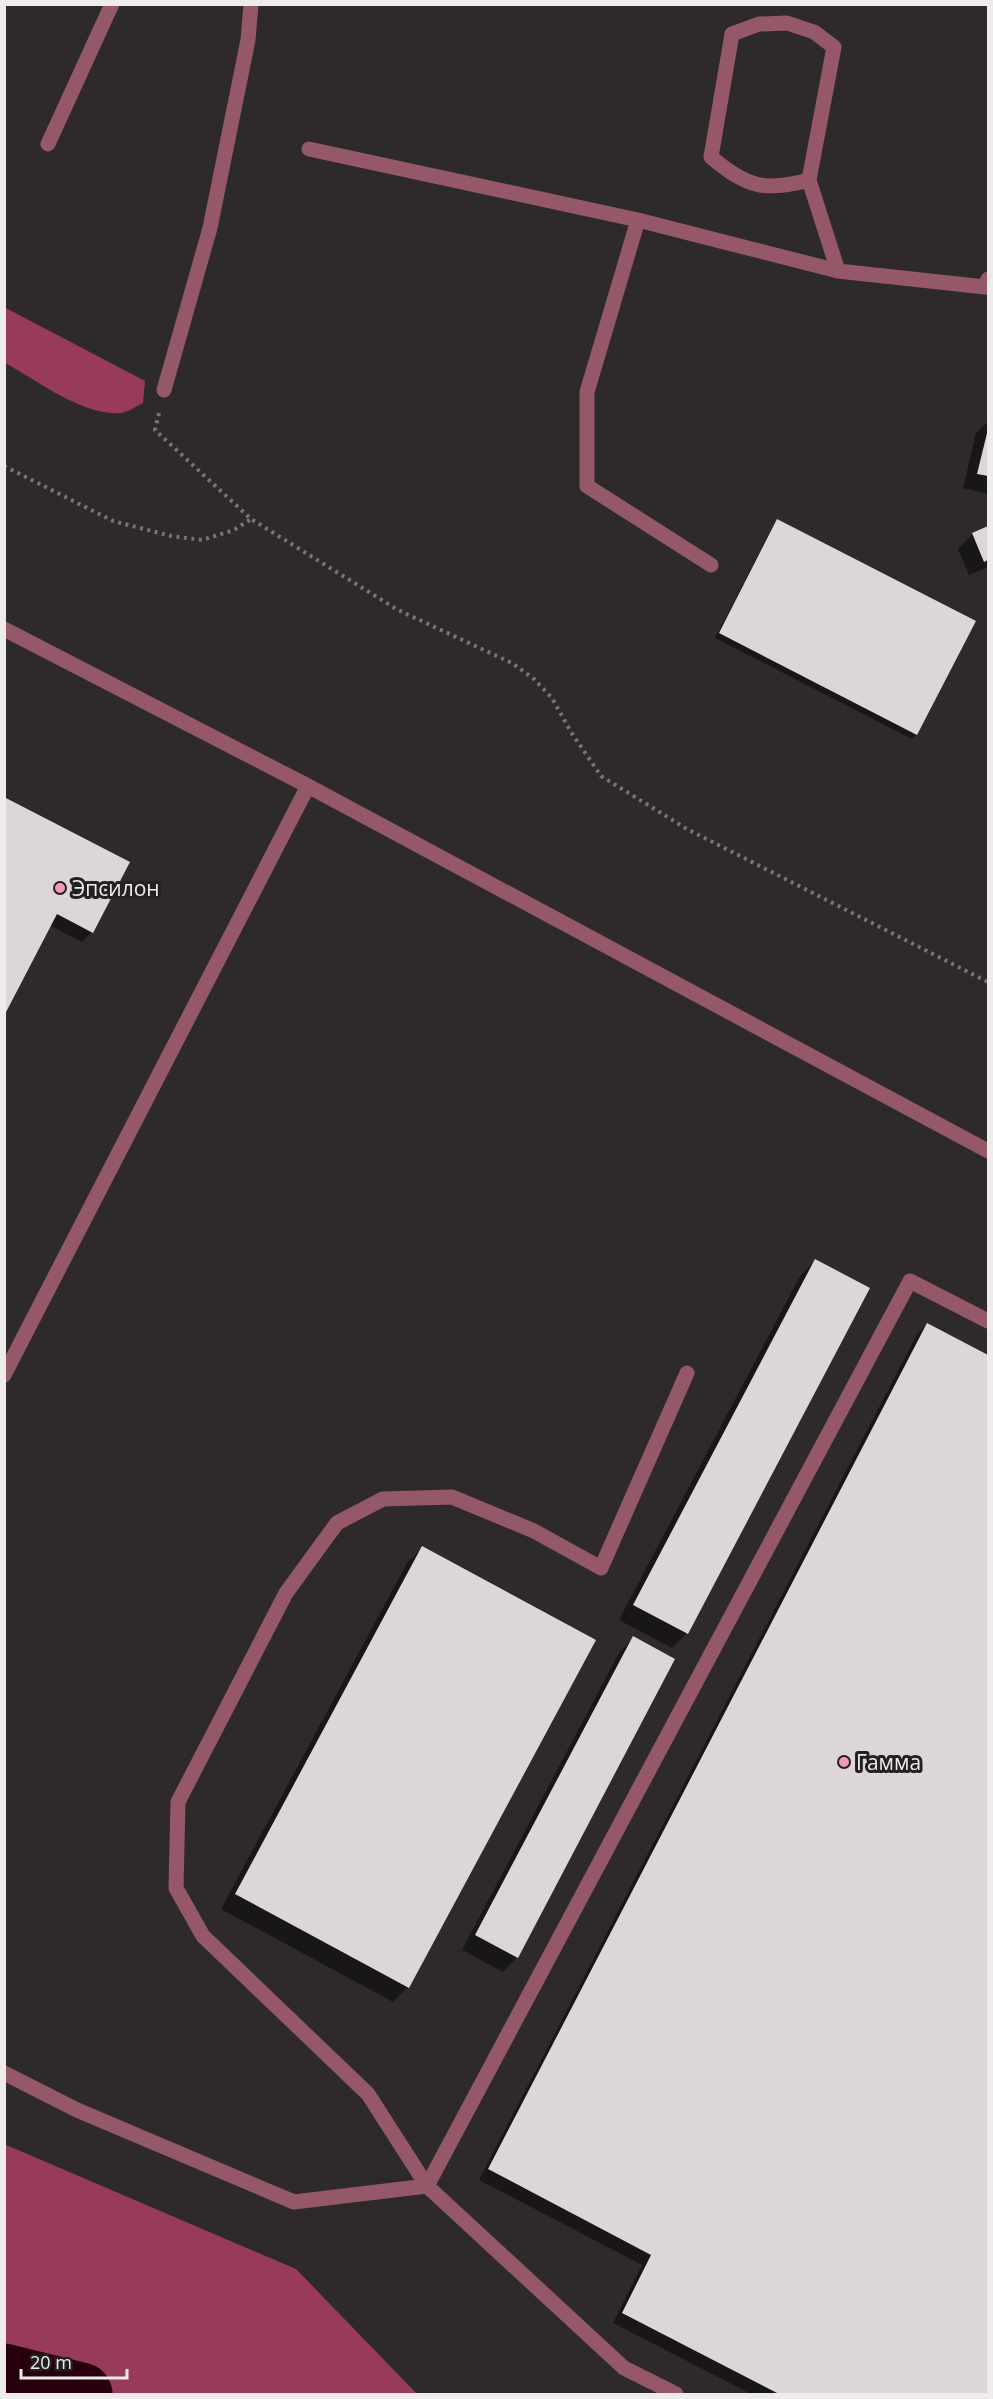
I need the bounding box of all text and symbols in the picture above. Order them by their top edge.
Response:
place label: Эпсилон [72,874,160,902]
marker: Эпсилон [53,881,67,895]
place label: Гамма [856,1748,921,1776]
marker: Гамма [837,1755,851,1769]
scale bar [21,2342,128,2380]
text: 20 m [30,2350,72,2374]

